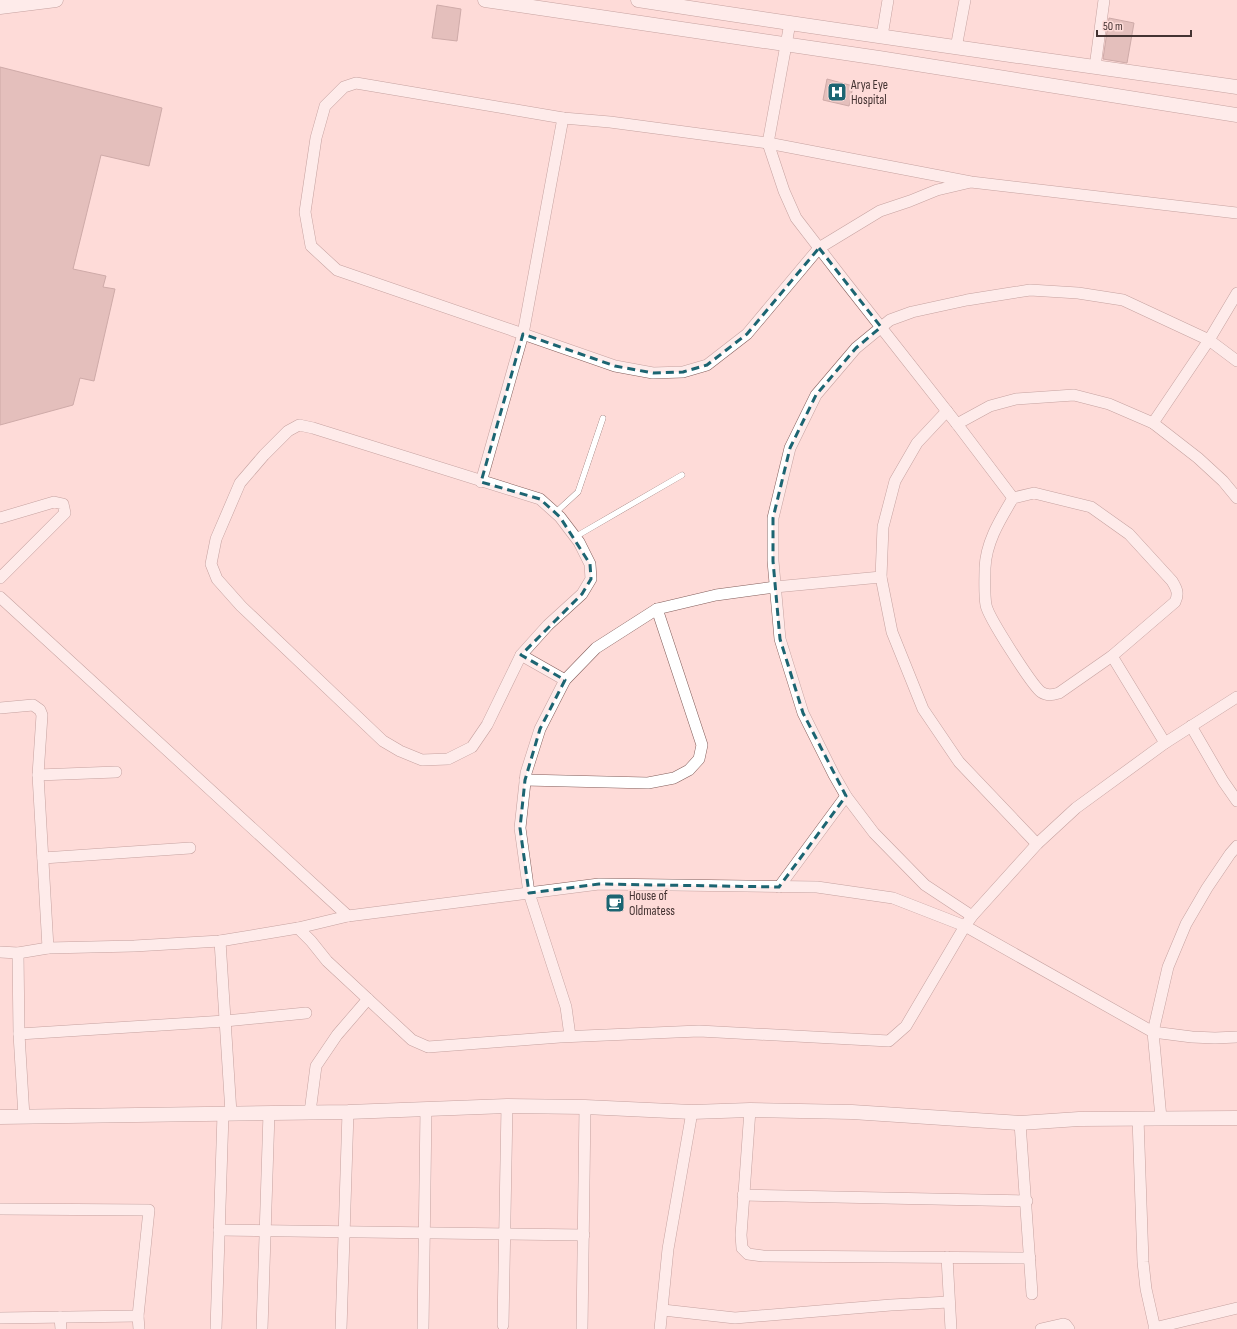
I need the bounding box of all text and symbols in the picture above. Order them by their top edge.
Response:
scale bar [1097,12,1191,38]
text: 50 m [1103,19,1123,34]
place label: Arya Eye Hospital [850,77,888,108]
hospital icon: Arya Eye Hospital [826,81,848,103]
place label: House of Oldmatess [629,888,675,919]
cafe icon: House of Oldmatess [604,892,626,914]

